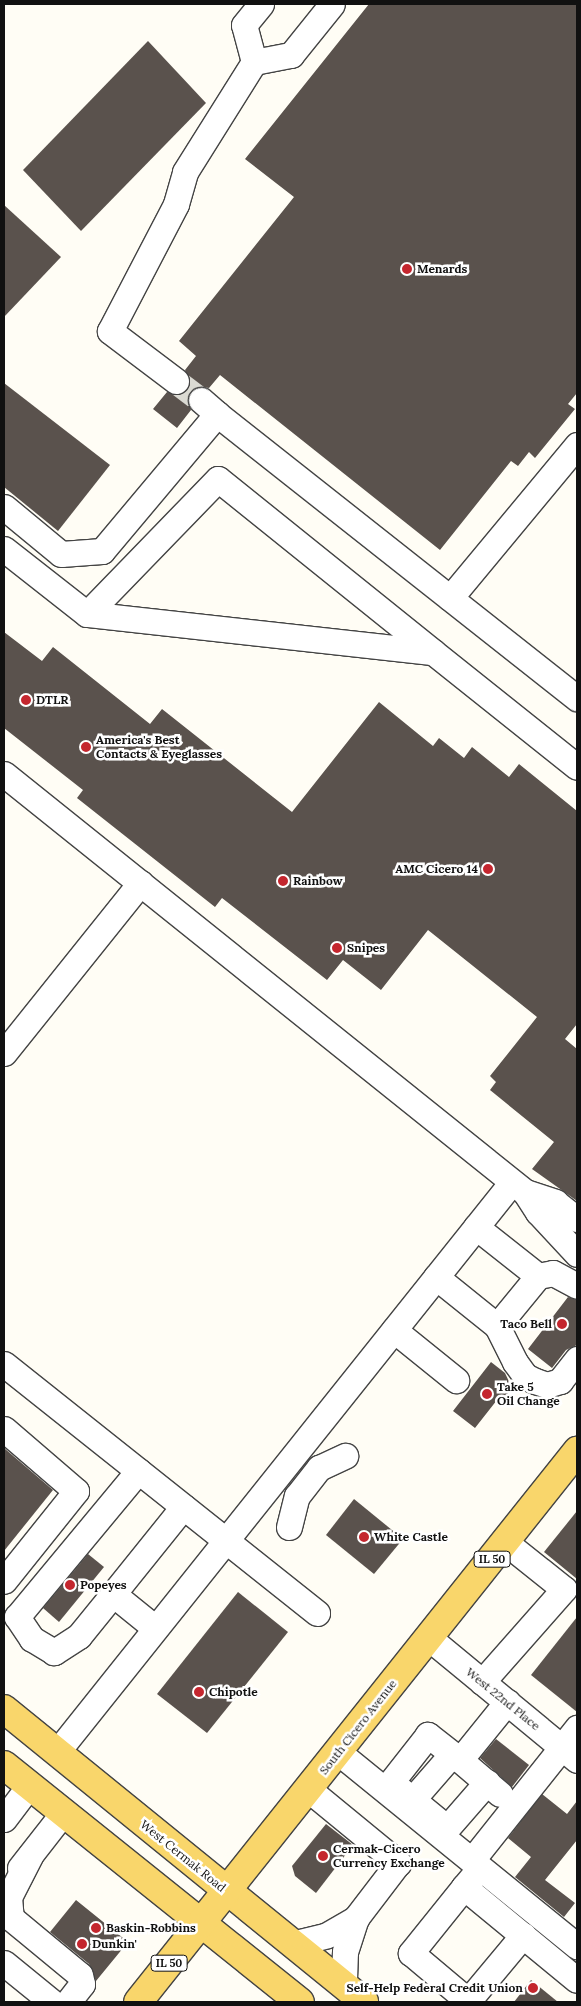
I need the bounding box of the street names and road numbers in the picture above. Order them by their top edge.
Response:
road number: IL 50 [473,1550,511,1568]
street label: West 22nd Place [463,1665,543,1733]
street label: South Cicero Avenue [316,1677,400,1777]
street label: West Cermak Road [137,1817,229,1895]
road number: IL 50 [150,1955,188,1972]

